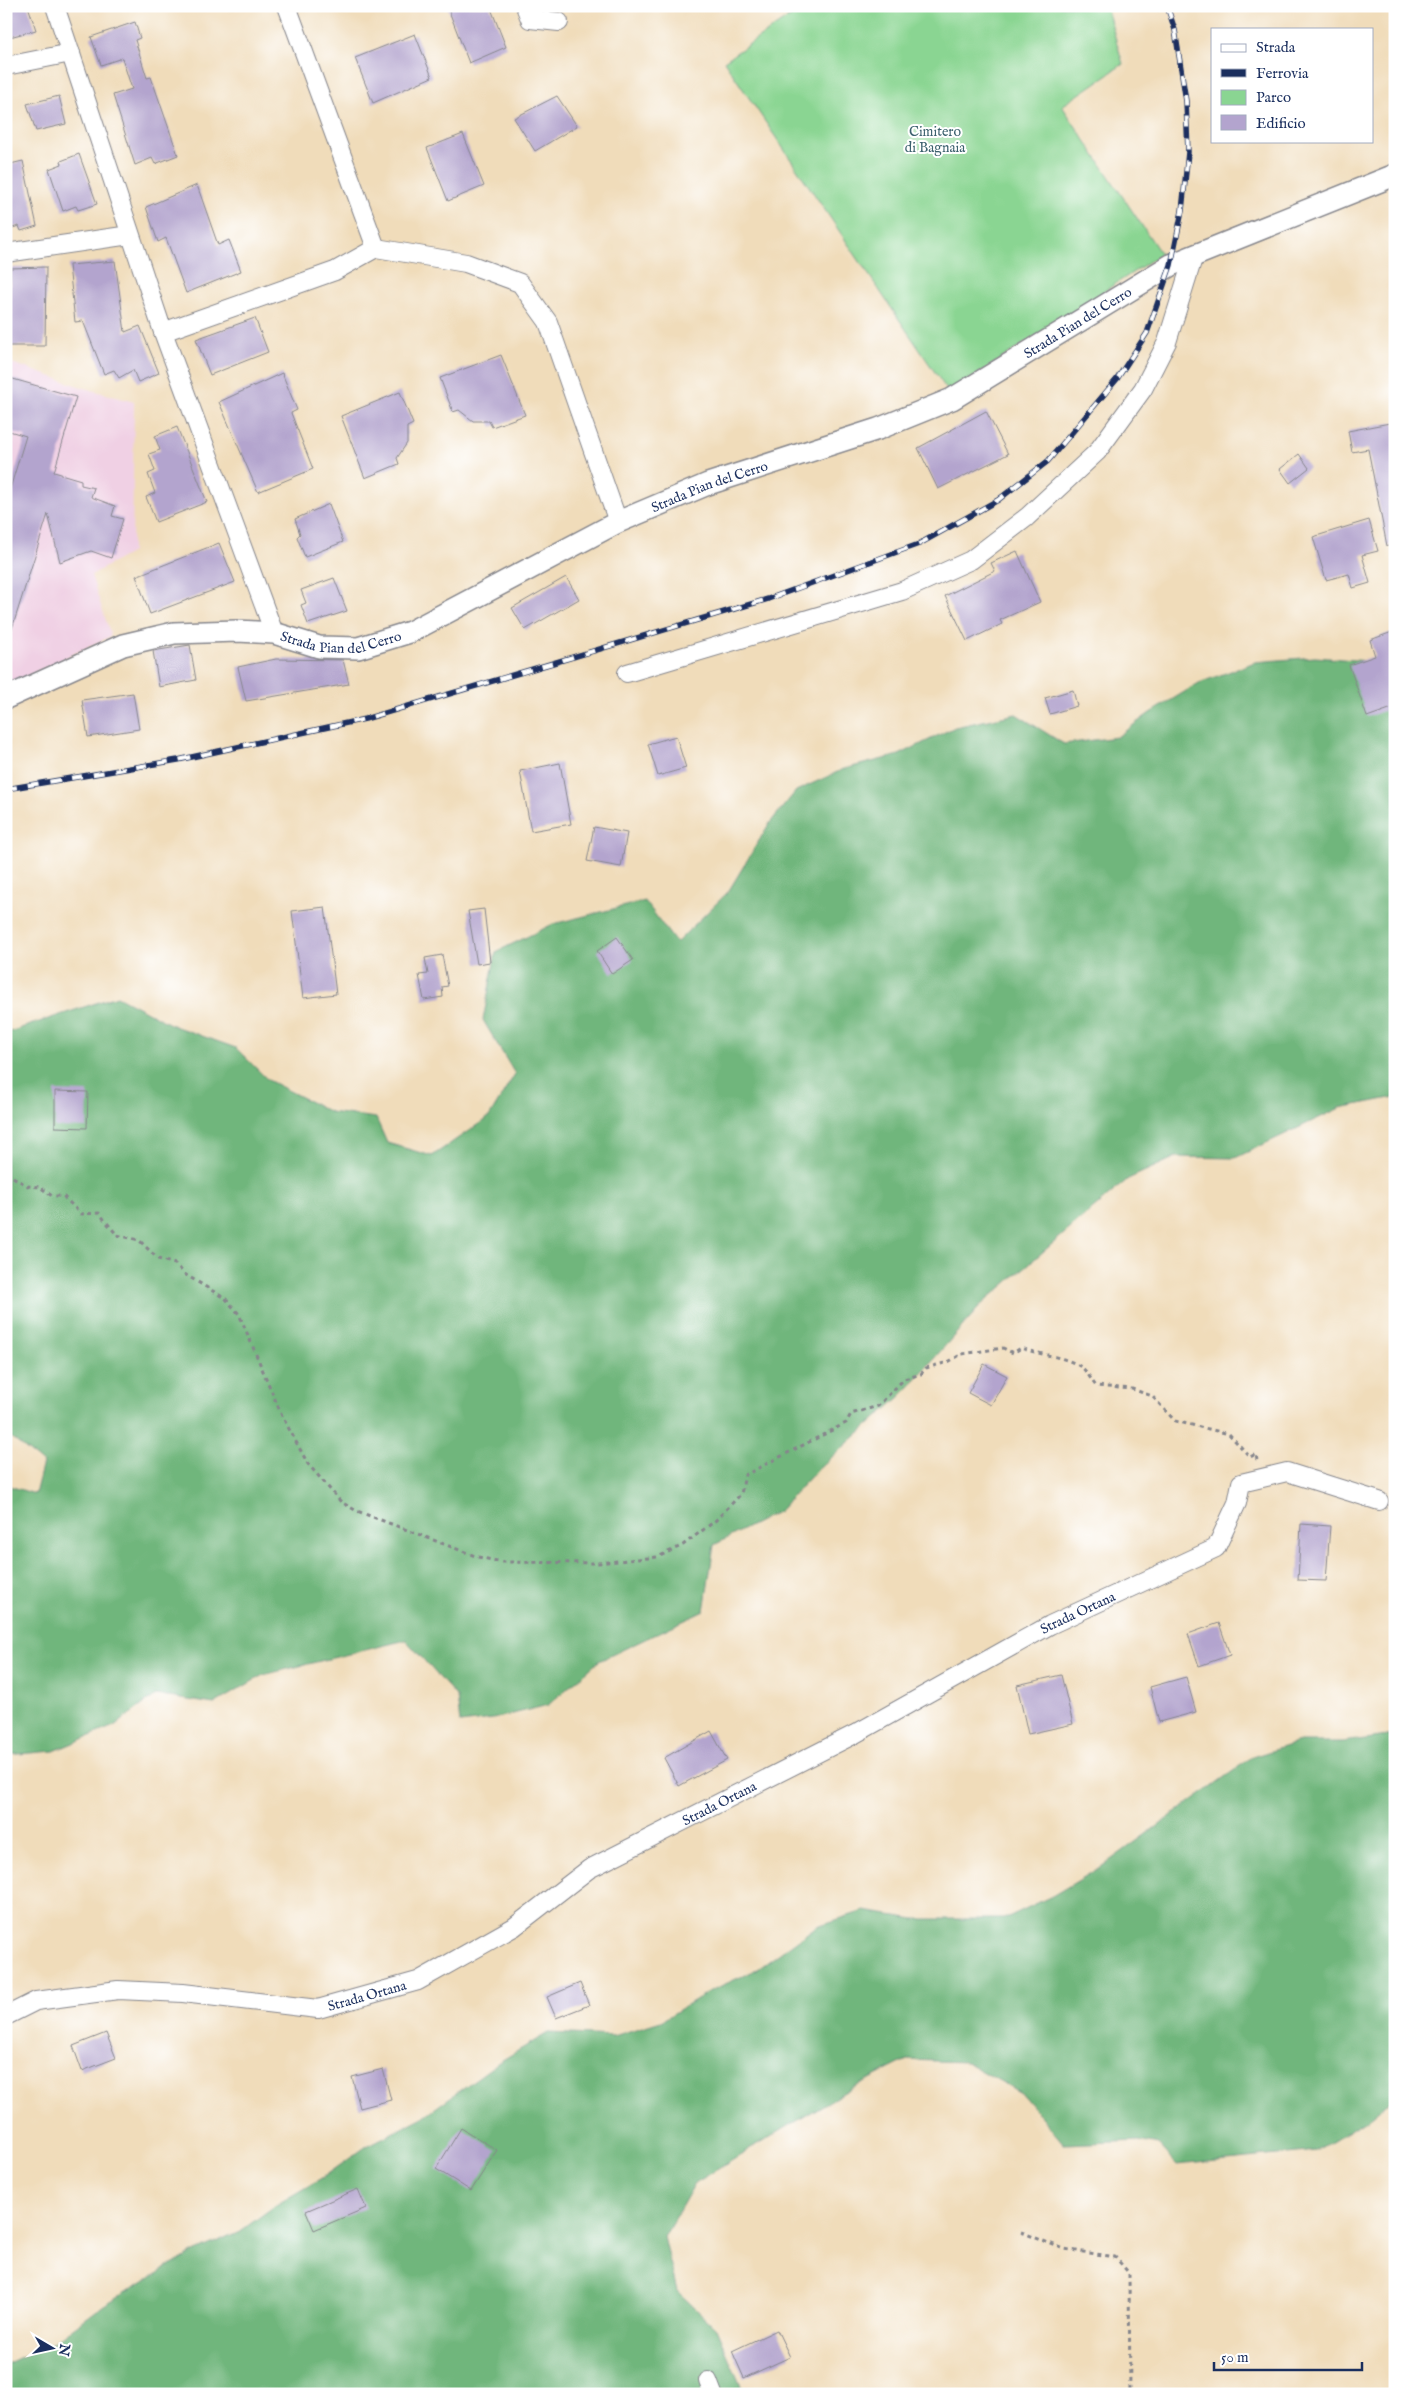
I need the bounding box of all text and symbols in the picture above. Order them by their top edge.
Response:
legend [1211,28,1374,142]
text: Strada [1256,38,1296,57]
text: Ferrovia [1256,64,1309,83]
text: Parco [1256,88,1291,107]
text: Edificio [1256,114,1306,133]
park label: Cimitero di Bagnaia [905,123,966,157]
street label: Strada Pian del Cerro [1021,283,1136,363]
street label: Strada Pian del Cerro [649,457,771,517]
street label: Strada Pian del Cerro [278,627,404,658]
street label: Strada Ortana [1037,1588,1119,1639]
street label: Strada Ortana [679,1777,761,1830]
street label: Strada Ortana [326,1976,409,2016]
north arrow [28,2322,78,2372]
scale bar [1214,2340,1361,2372]
text: N [54,2341,74,2357]
text: 50 m [1221,2348,1249,2367]

